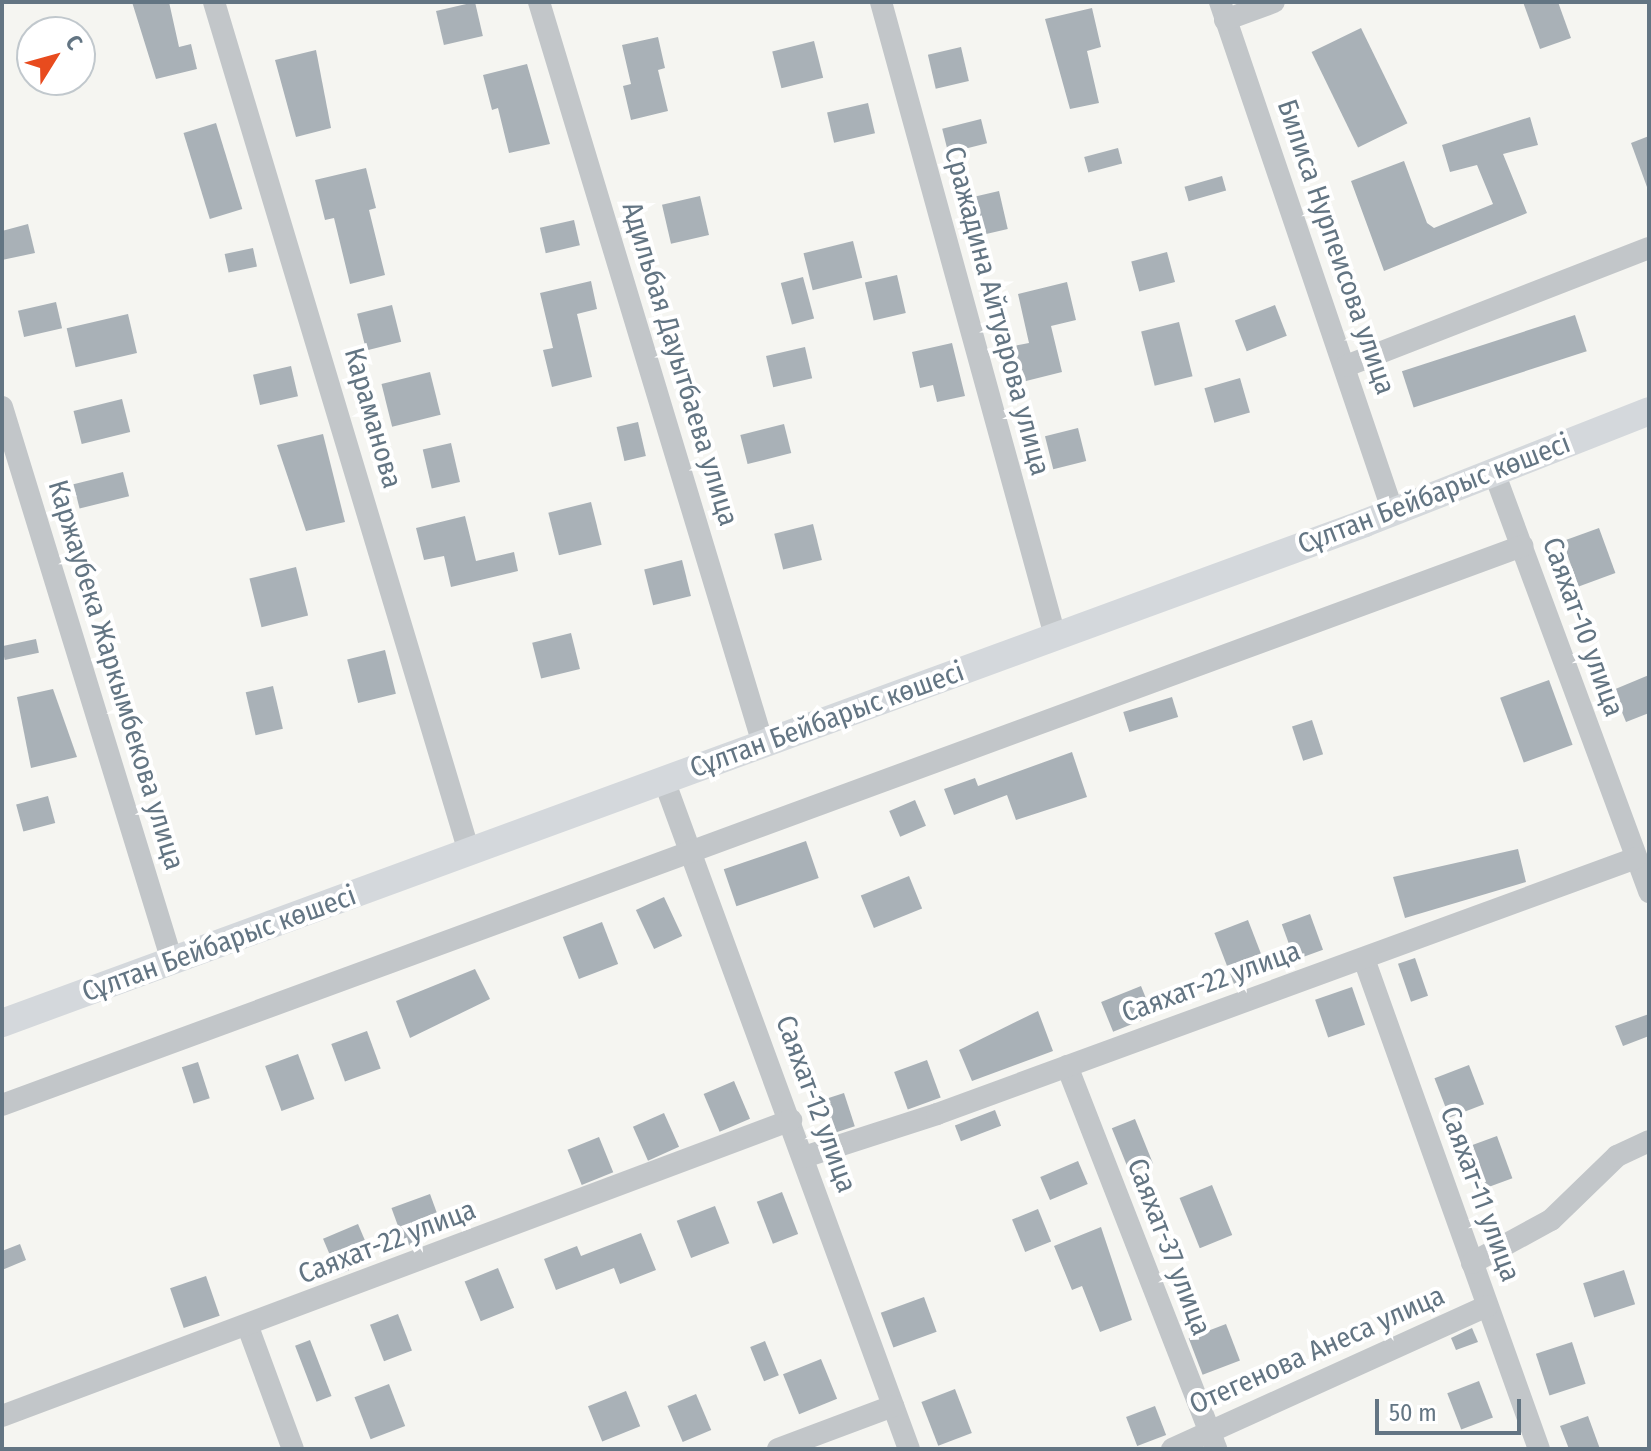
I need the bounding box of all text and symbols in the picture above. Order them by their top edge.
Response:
north arrow [16,16,96,96]
text: С [60,30,88,55]
street label: Билиса Нурпеисова улица [1270,95,1402,399]
street label: Сражадина Айтуарова улица [937,143,1057,479]
street label: Адильбая Дауытбаева улица [615,198,745,530]
street label: Караманова [337,344,409,492]
street label: Сұлтан Бейбарыс көшесі [1293,427,1575,561]
street label: Каржаубека Жаркымбекова улица [41,476,191,874]
street label: Саяхат-10 улица [1535,533,1631,721]
street label: Сұлтан Бейбарыс көшесі [685,655,969,785]
street label: Сұлтан Бейбарыс көшесі [77,879,361,1009]
street label: Саяхат-22 улица [1117,934,1305,1030]
street label: Саяхат-12 улица [768,1011,864,1197]
street label: Саяхат-11 улица [1433,1102,1527,1286]
street label: Саяхат-37 улица [1120,1154,1218,1340]
street label: Саяхат-22 улица [294,1193,480,1291]
street label: Отегенова Анеса улица [1184,1279,1450,1421]
scale bar [1379,1383,1525,1433]
text: 50 m [1389,1399,1437,1427]

